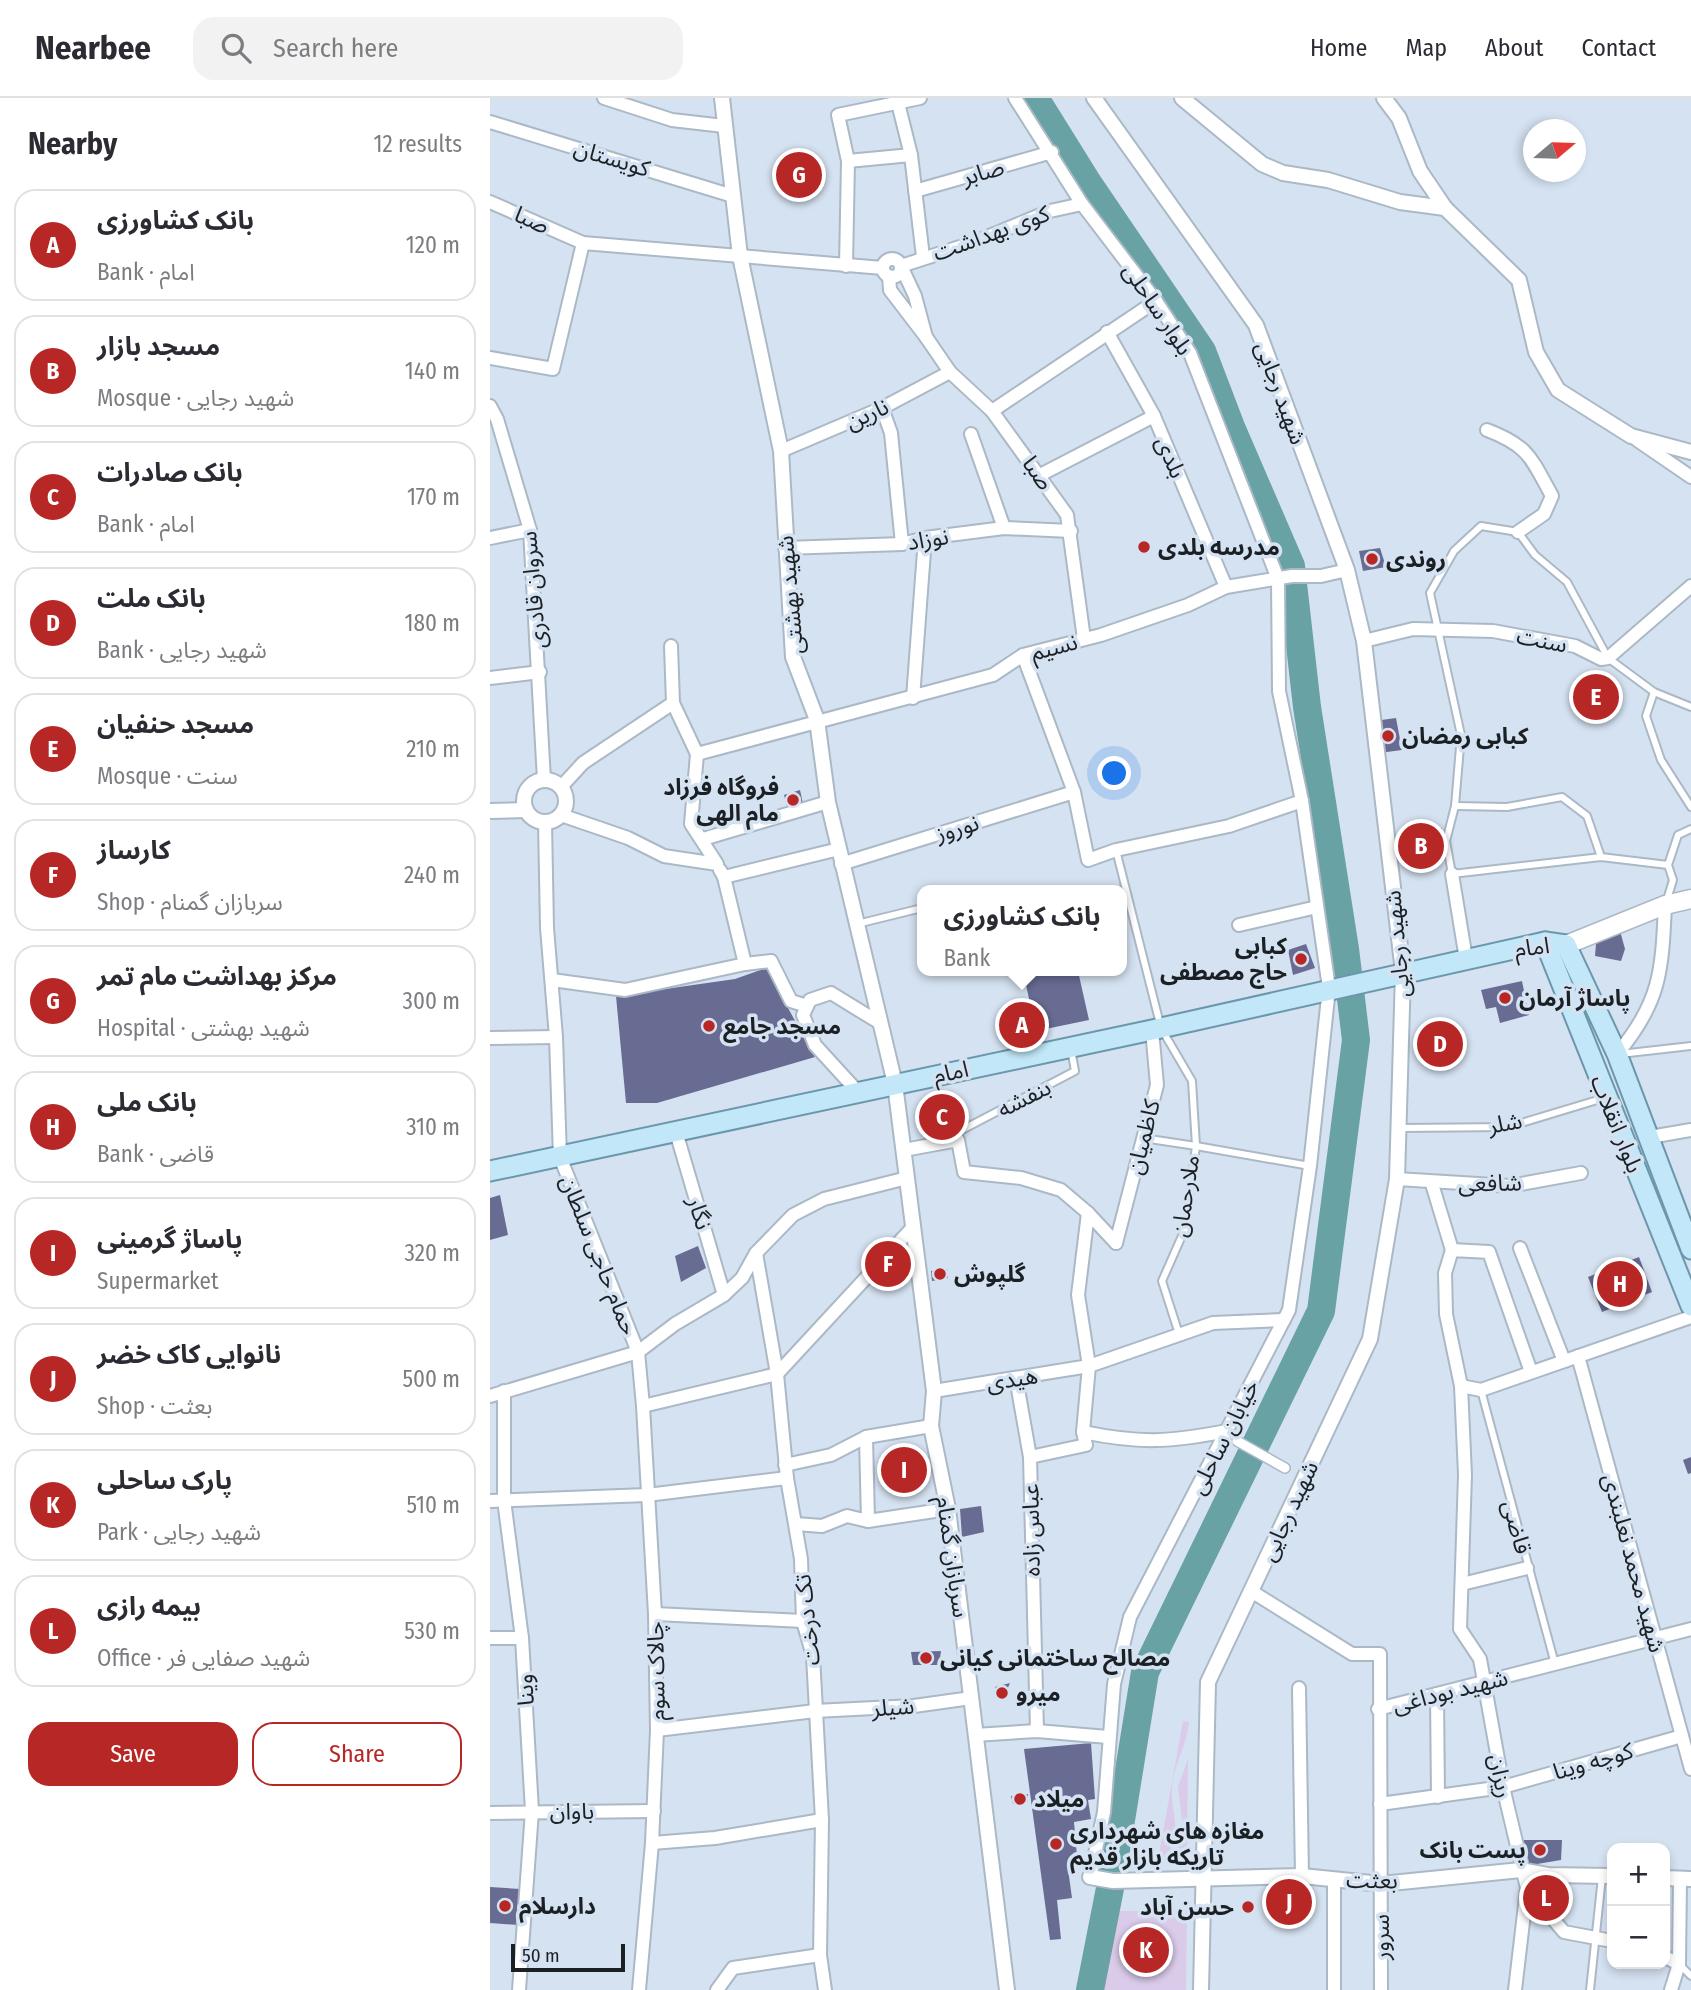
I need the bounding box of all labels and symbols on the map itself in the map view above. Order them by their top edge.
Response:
north arrow [1523,119,1586,182]
street label: کویستان [571,133,654,183]
pin: G [776,149,822,201]
street label: صابر [958,153,1007,192]
street label: کوی بهداشت [929,199,1054,267]
street label: صبا [510,200,554,240]
street label: بلوار ساحلی [1117,257,1199,361]
street label: شهید رجایی [1249,338,1313,448]
street label: نارین [841,392,893,436]
street label: بلدی [1150,432,1192,482]
street label: صبا [1016,450,1060,496]
street label: نوزاد [905,522,951,556]
street label: سروان قادری [514,530,552,650]
place label: مدرسه بلدی [1158,533,1280,561]
street label: شهید بهشتی [771,535,809,655]
marker: مدرسه بلدی [1136,539,1152,555]
place label: روندی [1386,545,1446,573]
marker: روندی [1364,551,1380,567]
street label: سنت [1514,621,1570,659]
street label: نسیم [1028,627,1081,670]
pin: E [1573,671,1619,723]
place label: کبابی رمضان [1402,722,1529,750]
marker: کبابی رمضان [1380,728,1396,744]
your location [1097,756,1131,790]
place label: فروگاه فرزاد مام الهی [663,773,779,831]
marker: فروگاه فرزاد مام الهی [785,792,801,808]
street label: نوروز [931,808,982,848]
pin: B [1398,820,1444,872]
street label: شهید رجایی [1378,889,1416,999]
street label: امام [1513,931,1552,967]
place label: کبابی حاج مصطفی [1160,932,1288,989]
marker: کبابی حاج مصطفی [1293,951,1309,967]
place label: پاساژ آرمان [1519,984,1630,1014]
marker: پاساژ آرمان [1497,990,1513,1006]
pin: A [999,999,1045,1051]
place label: مسجد جامع [723,1012,841,1043]
marker: مسجد جامع [701,1018,717,1034]
pin: D [1417,1018,1463,1070]
street label: امام [931,1055,972,1093]
street label: بلوار انقلاب [1585,1071,1649,1177]
street label: بنفشه [993,1073,1055,1123]
pin: C [919,1091,965,1143]
street label: کاظمیان [1120,1096,1166,1177]
street label: شلر [1485,1106,1524,1140]
street label: ملارحمان [1165,1153,1205,1239]
street label: شافعی [1458,1168,1522,1198]
street label: حمام حاجی سلطان [550,1171,644,1341]
street label: نگار [681,1192,718,1233]
pin: F [865,1238,911,1290]
pin: H [1597,1258,1643,1310]
place label: گلپوش [954,1260,1026,1290]
marker: گلپوش [932,1266,948,1282]
street label: هیدی [984,1361,1040,1397]
street label: خیابان ساحلی [1183,1375,1265,1499]
pin: I [881,1444,927,1496]
street label: شهید رجایی [1254,1456,1324,1566]
street label: شهید محمد نعلبندی [1597,1470,1671,1656]
street label: عباس زاده [1016,1483,1046,1577]
street label: سربازان گمنام [927,1494,975,1620]
street label: قاضی [1496,1497,1538,1557]
street label: تک درخت [788,1573,826,1667]
street label: چالاک سوم [641,1621,675,1721]
place label: مصالح ساختمانی کیانی [940,1644,1170,1675]
marker: مصالح ساختمانی کیانی [918,1650,934,1666]
street label: شهید بوداغی [1389,1663,1511,1719]
street label: وینا [510,1673,540,1707]
place label: میرو [1016,1679,1061,1707]
marker: میرو [994,1685,1010,1701]
street label: شیلر [870,1692,915,1723]
street label: کوچه وینا [1550,1736,1637,1787]
street label: ریزان [1483,1752,1519,1800]
place label: میلاد [1034,1785,1084,1813]
marker: میلاد [1012,1791,1028,1807]
street label: باوان [550,1797,594,1825]
place label: مغازه های شهرداری تاریکه بازار قدیم [1070,1817,1264,1874]
marker: مغازه های شهرداری تاریکه بازار قدیم [1048,1836,1064,1852]
place label: پست بانک [1419,1836,1526,1866]
marker: پست بانک [1532,1842,1548,1858]
street label: بعثت [1346,1866,1398,1894]
pin: L [1523,1872,1569,1924]
pin: J [1266,1876,1312,1928]
place label: دارسلام [519,1892,596,1924]
place label: حسن آباد [1140,1893,1234,1921]
marker: دارسلام [497,1898,513,1914]
marker: حسن آباد [1240,1899,1256,1915]
street label: سرور [1367,1914,1395,1961]
pin: K [1123,1924,1169,1976]
scale bar [511,1941,625,1973]

